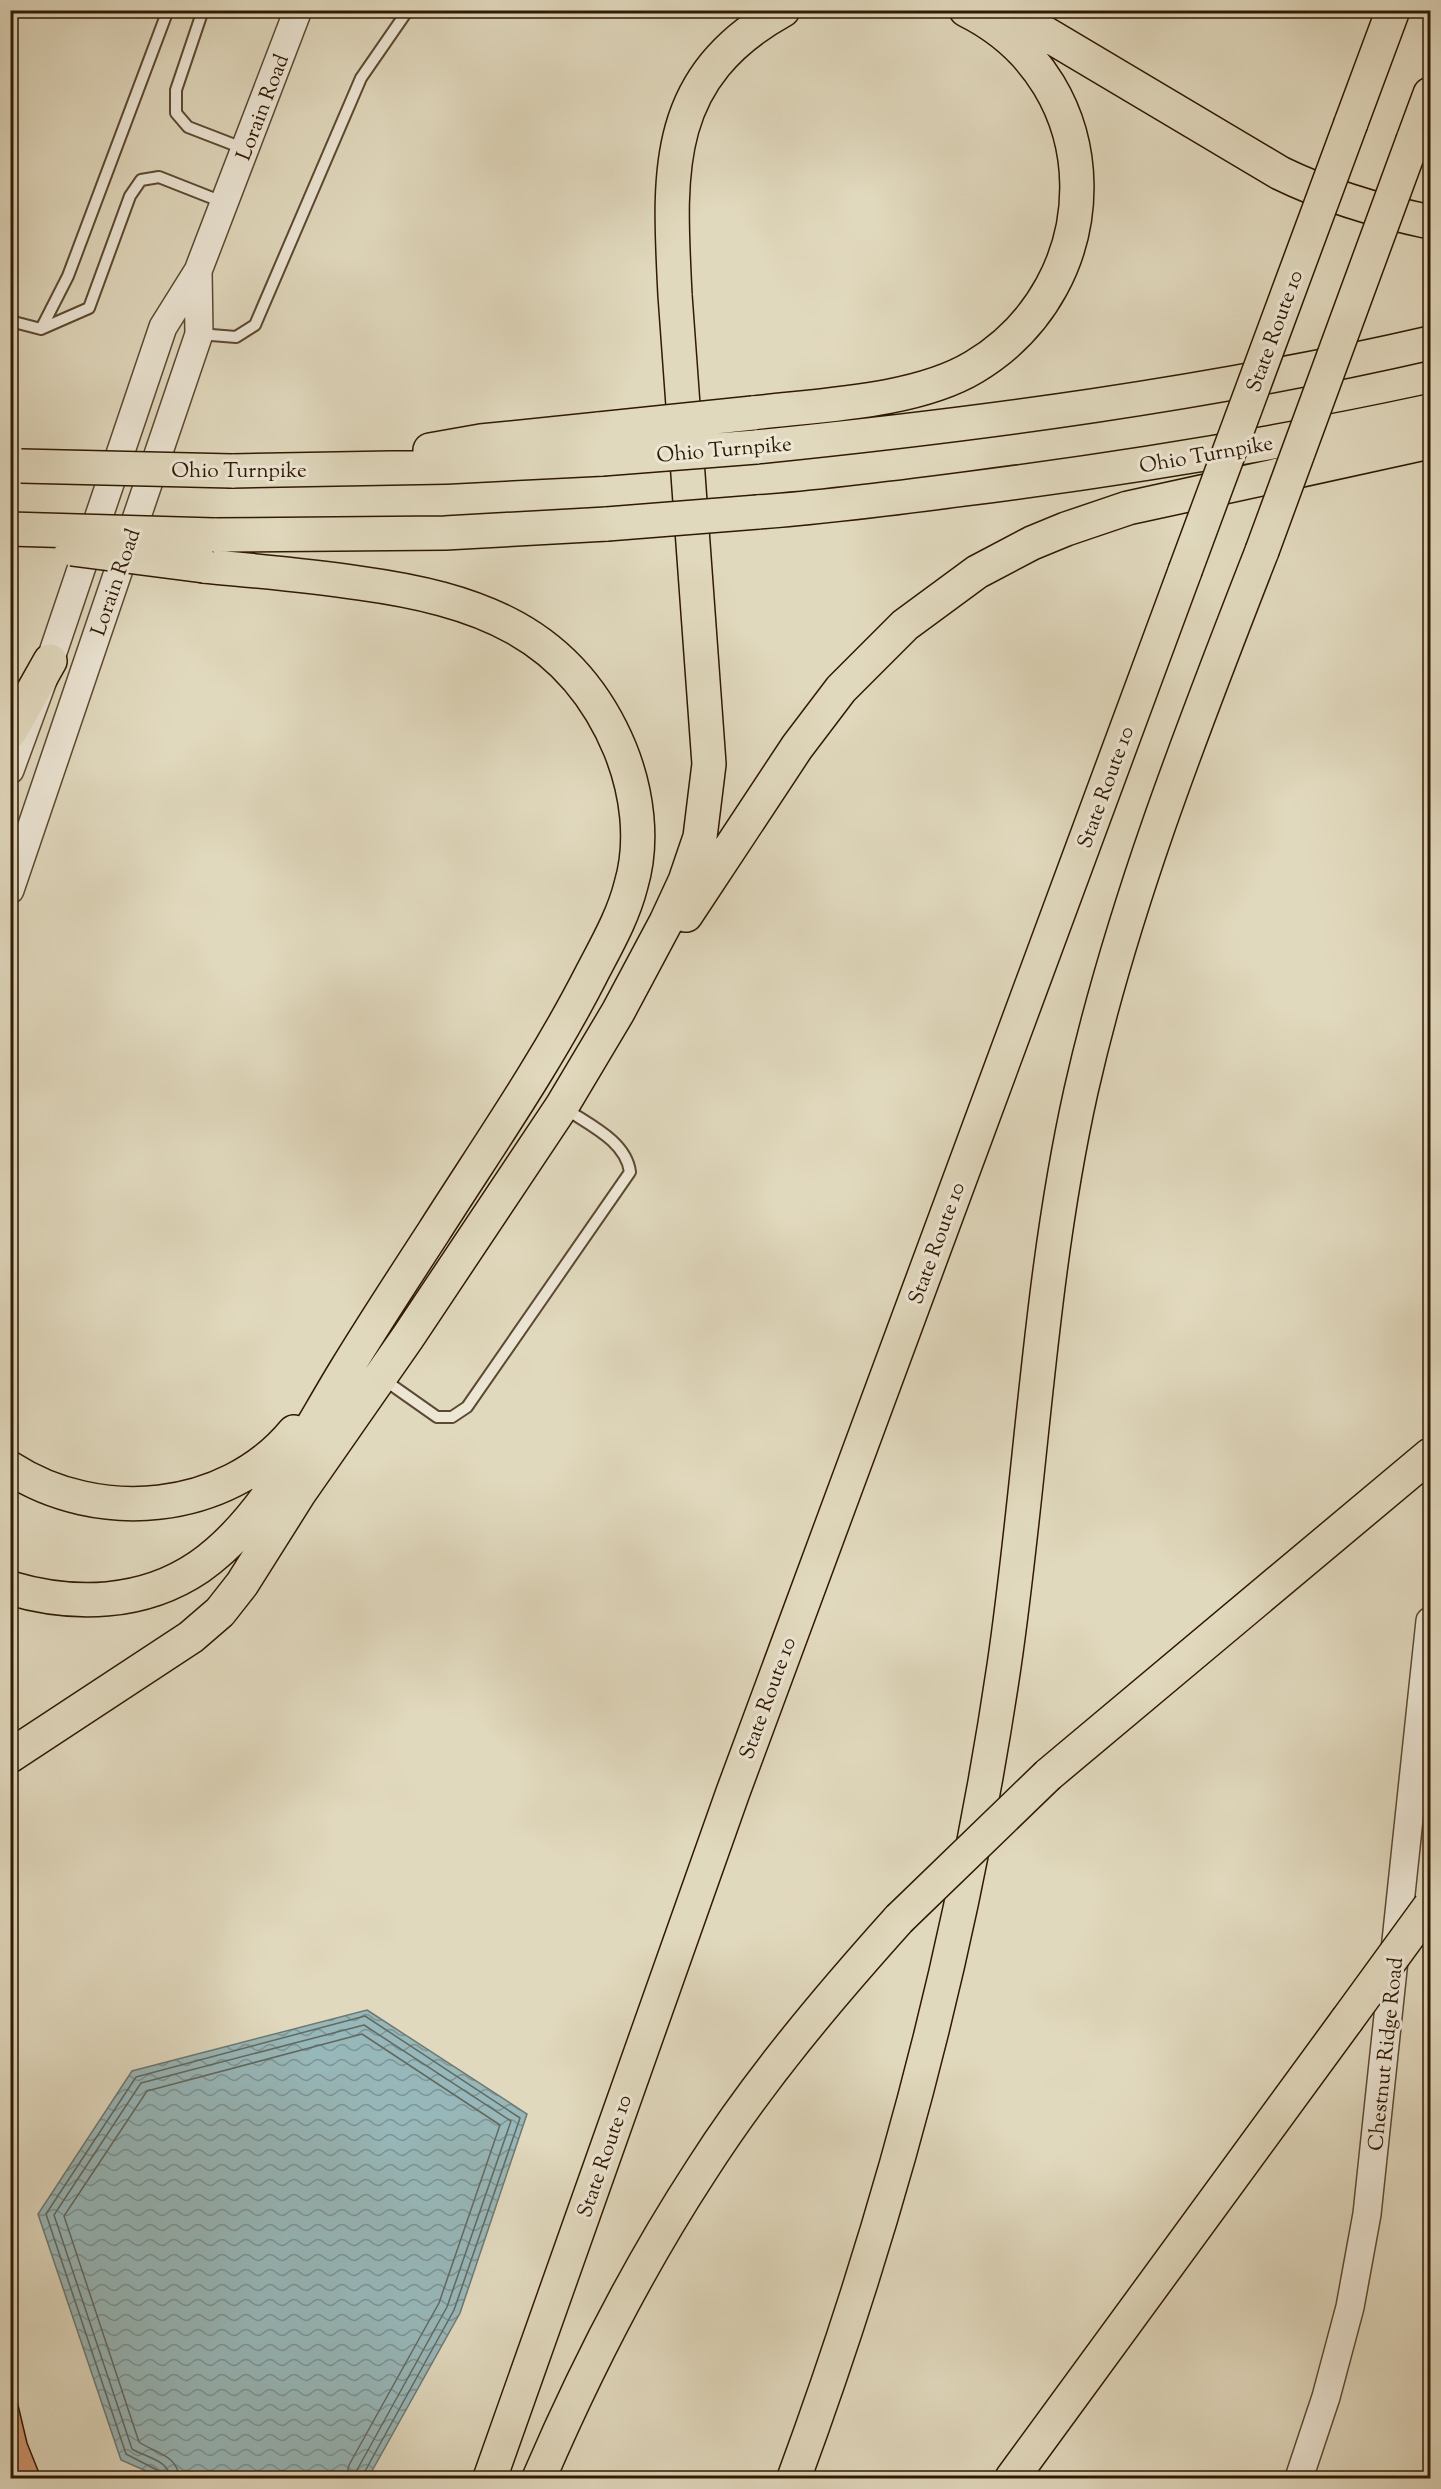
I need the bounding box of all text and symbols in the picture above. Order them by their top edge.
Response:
street label: Lorain Road [230,50,298,165]
street label: State Route 10 [1240,266,1312,397]
street label: Ohio Turnpike [1137,429,1276,483]
street label: Ohio Turnpike [655,430,793,472]
street label: Ohio Turnpike [171,457,307,487]
street label: Lorain Road [85,525,149,640]
street label: State Route 10 [1071,722,1143,853]
street label: State Route 10 [902,1178,974,1309]
street label: State Route 10 [733,1633,805,1764]
street label: Chestnut Ridge Road [1362,1956,1412,2152]
street label: State Route 10 [571,2091,641,2222]

